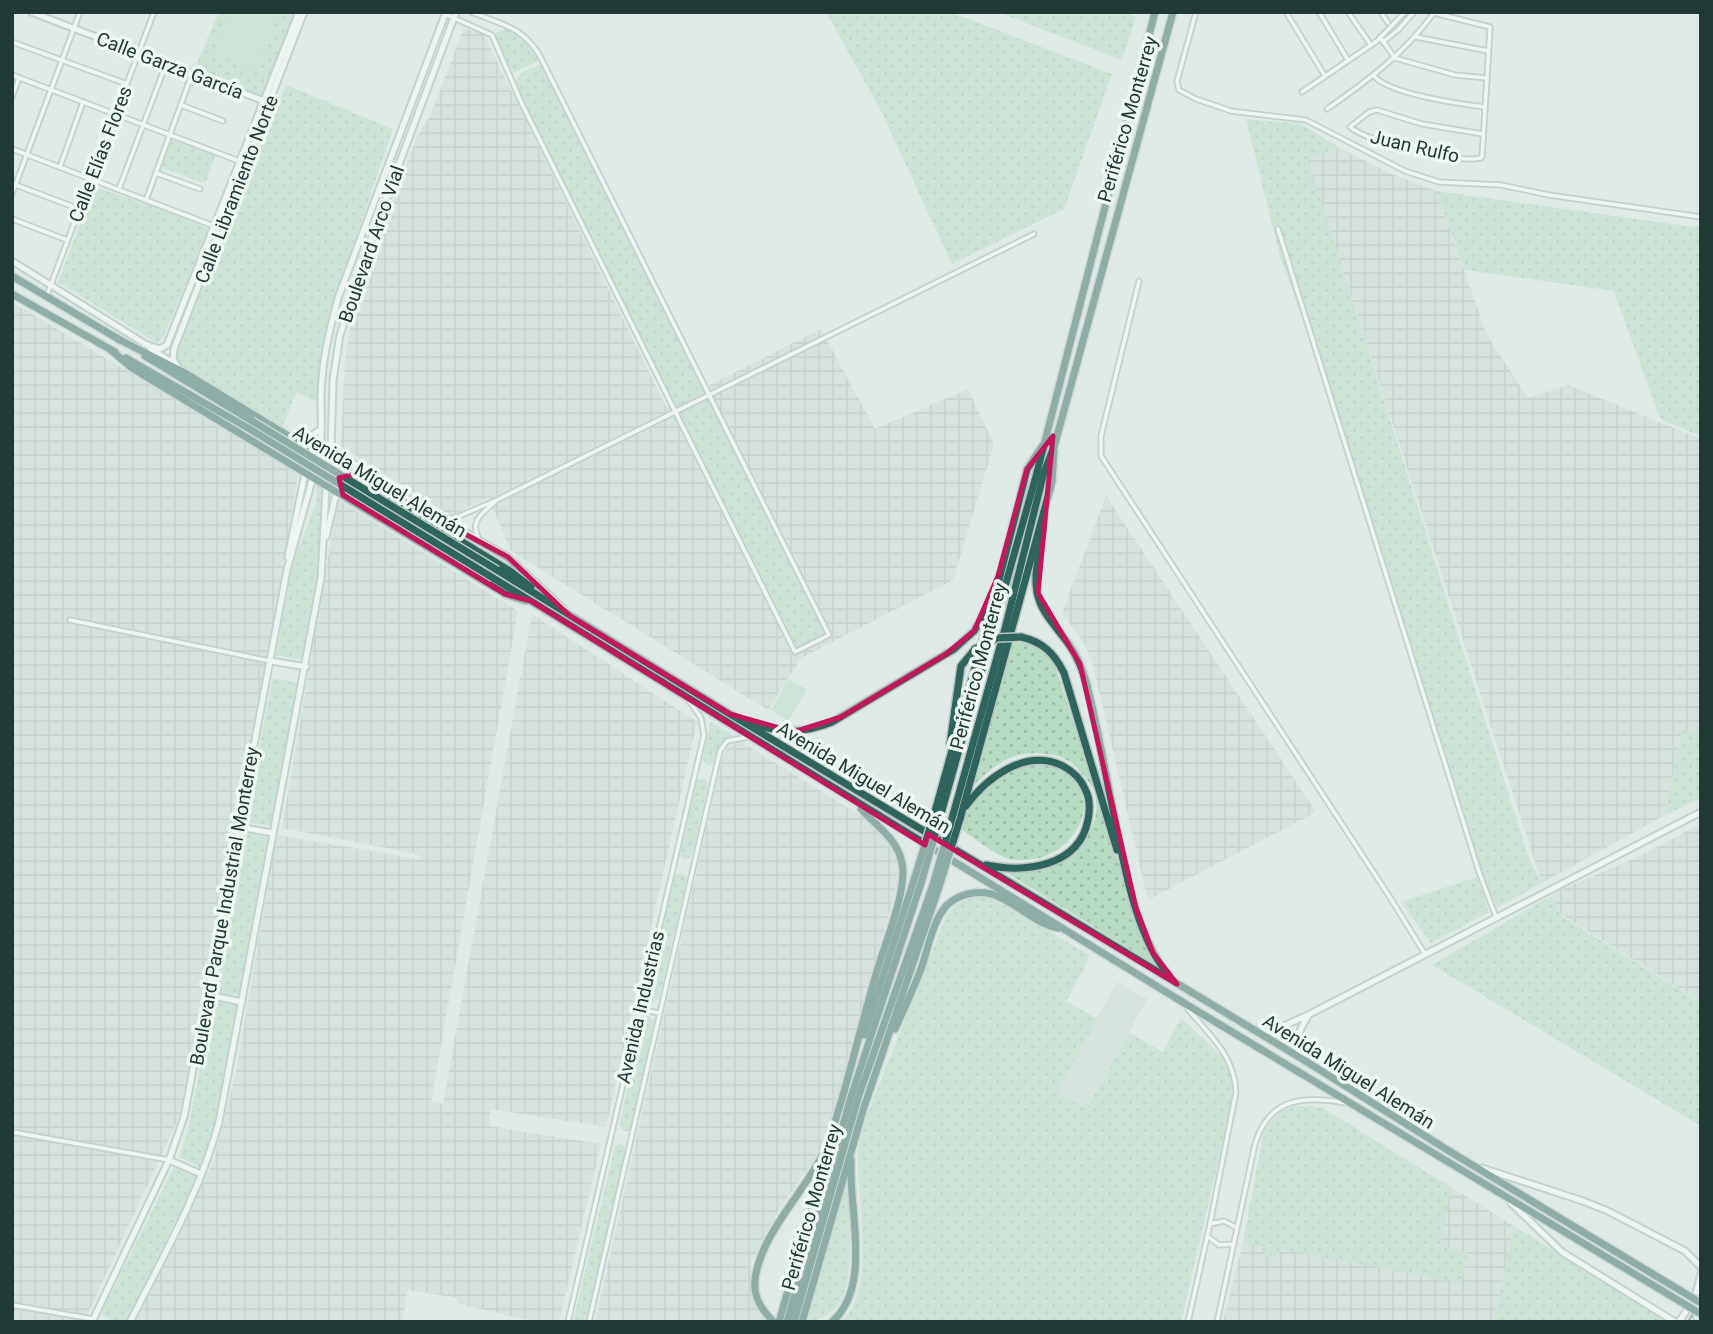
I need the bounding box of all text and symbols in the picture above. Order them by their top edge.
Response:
street label: Calle Garza García [93,27,247,104]
street label: Periférico Monterrey [1093,33,1162,205]
street label: Calle Elías Flores [64,83,137,225]
street label: Calle Libramiento Norte [190,92,283,287]
street label: Juan Rulfo [1368,125,1462,168]
street label: Boulevard Arco Vial [334,163,409,326]
street label: Avenida Miguel Alemán [289,421,471,542]
street label: Periférico Monterrey [945,580,1012,752]
street label: Avenida Miguel Alemán [773,717,955,838]
street label: Boulevard Parque Industrial Monterrey [185,745,264,1067]
street label: Avenida Industrias [612,929,669,1086]
street label: Avenida Miguel Alemán [1259,1009,1439,1134]
street label: Periférico Monterrey [777,1121,846,1293]

